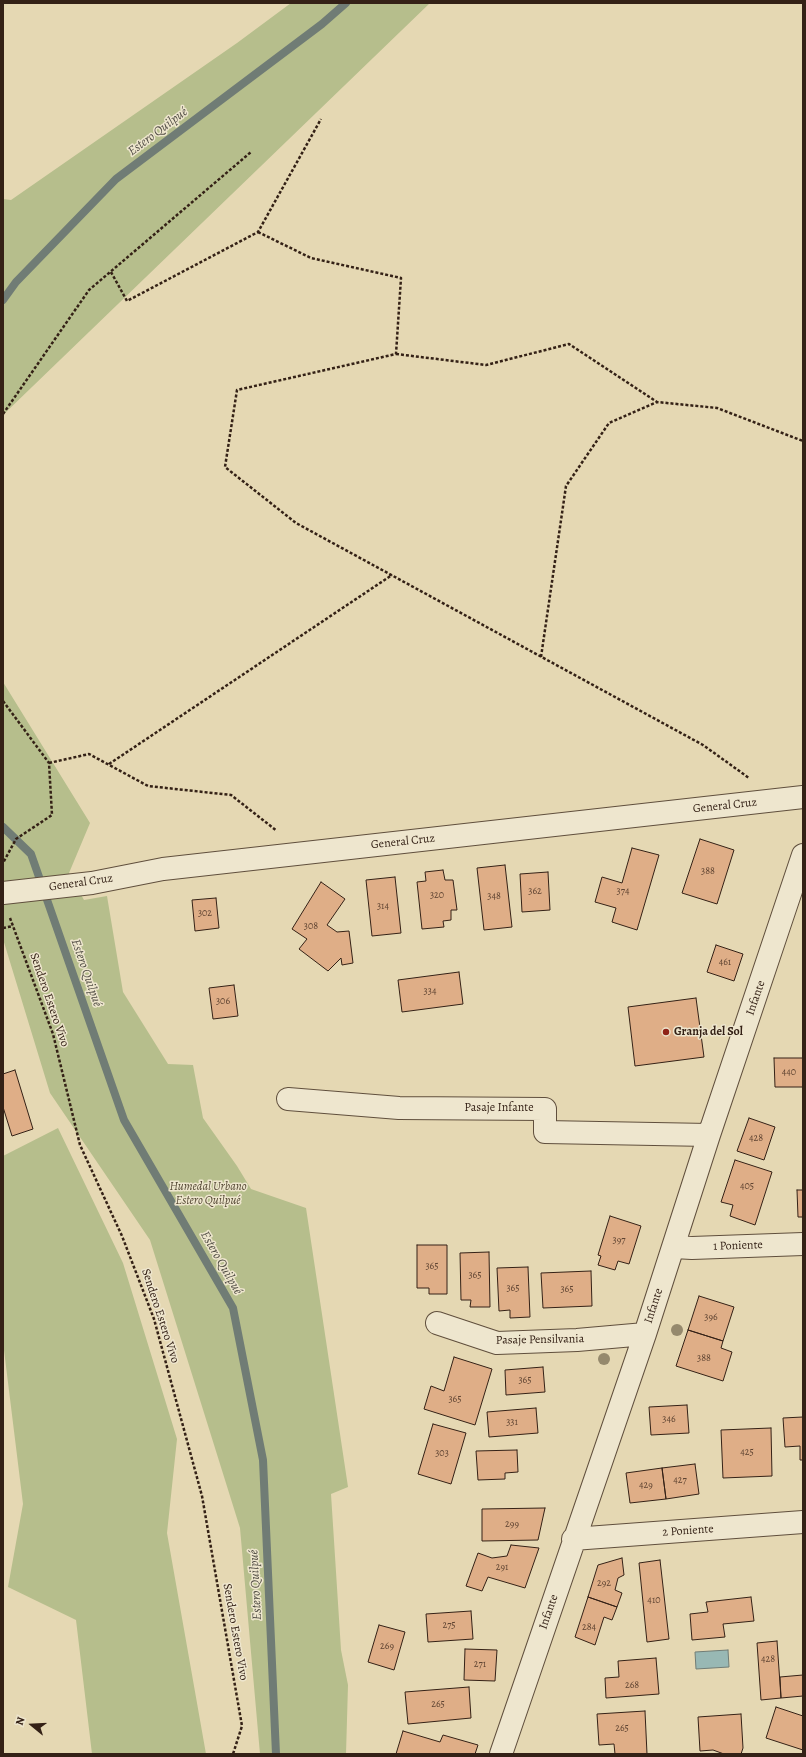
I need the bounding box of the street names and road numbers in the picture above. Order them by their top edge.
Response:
street label: General Cruz [692,795,758,817]
street label: General Cruz [370,831,436,853]
street label: General Cruz [48,871,114,895]
street label: Sendero Estero Vivo [26,951,72,1049]
street label: Infante [743,979,769,1017]
street label: Pasaje Infante [464,1101,534,1115]
street label: 1 Poniente [713,1238,763,1254]
street label: Sendero Estero Vivo [138,1267,182,1365]
street label: Infante [642,1287,666,1325]
street label: Pasaje Pensilvania [496,1332,584,1348]
street label: 2 Poniente [662,1522,714,1540]
street label: Sendero Estero Vivo [219,1582,251,1682]
street label: Infante [536,1593,562,1631]

